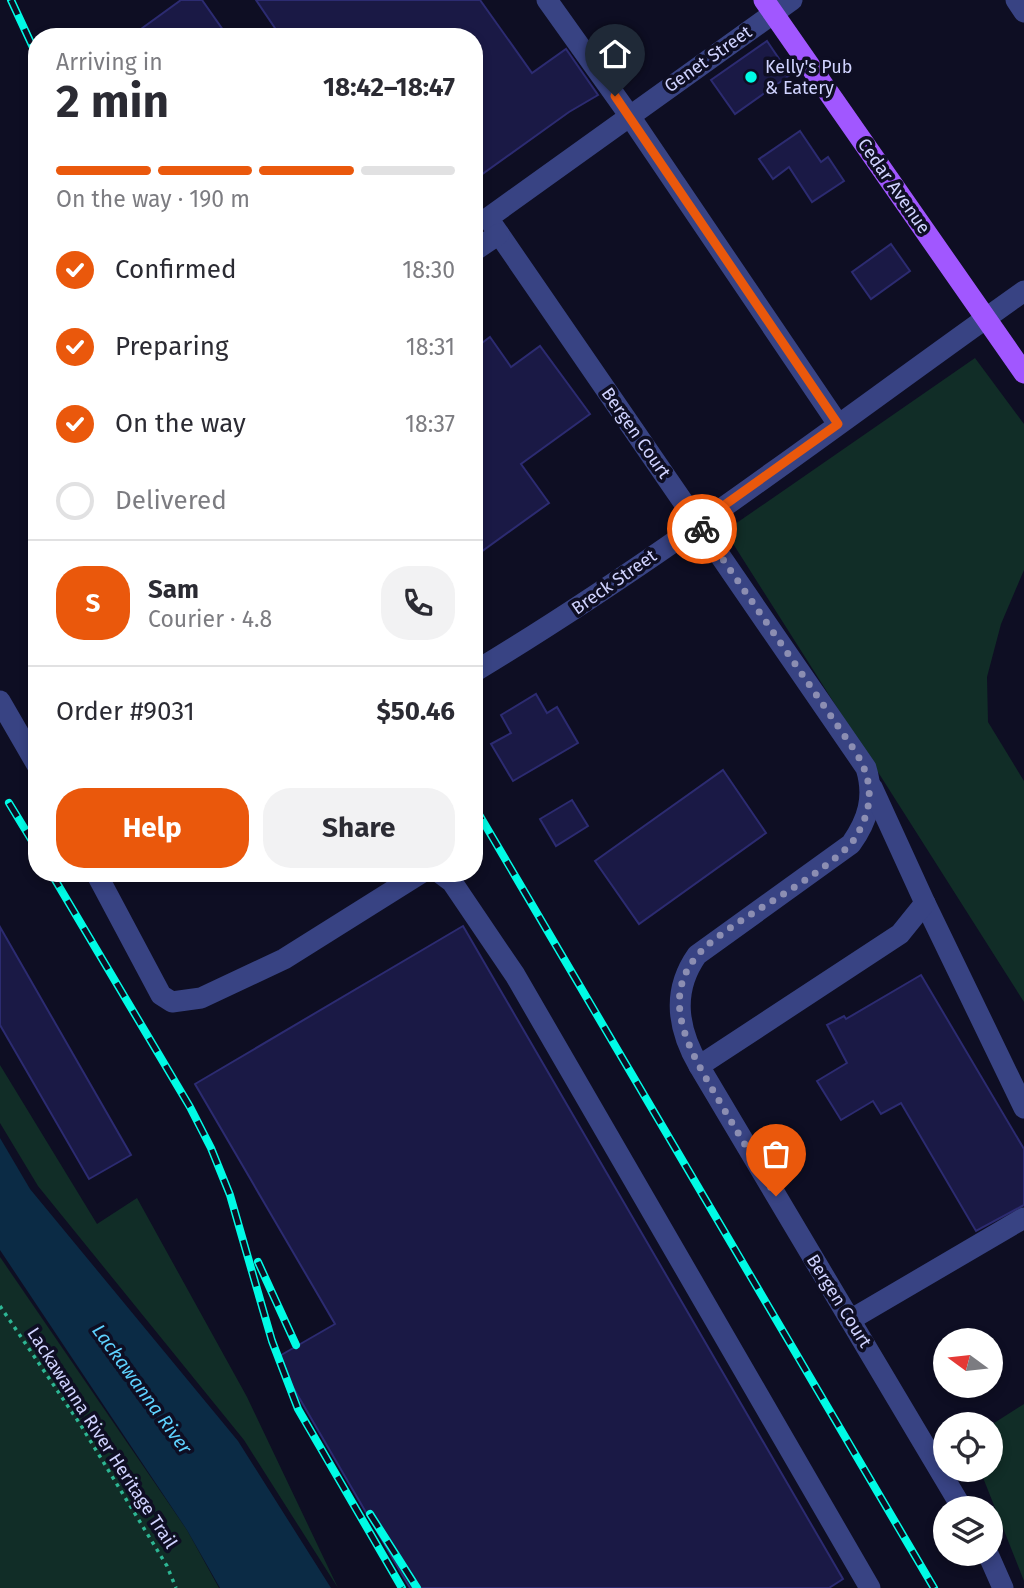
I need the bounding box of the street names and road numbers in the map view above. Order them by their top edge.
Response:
street label: Genet Street [660,21,756,97]
street label: Cedar Avenue [853,134,935,238]
street label: Bergen Court [597,383,676,483]
street label: Breck Street [567,544,661,619]
street label: Bergen Court [802,1250,877,1352]
street label: Lackawanna River Heritage Trail [22,1323,182,1553]

